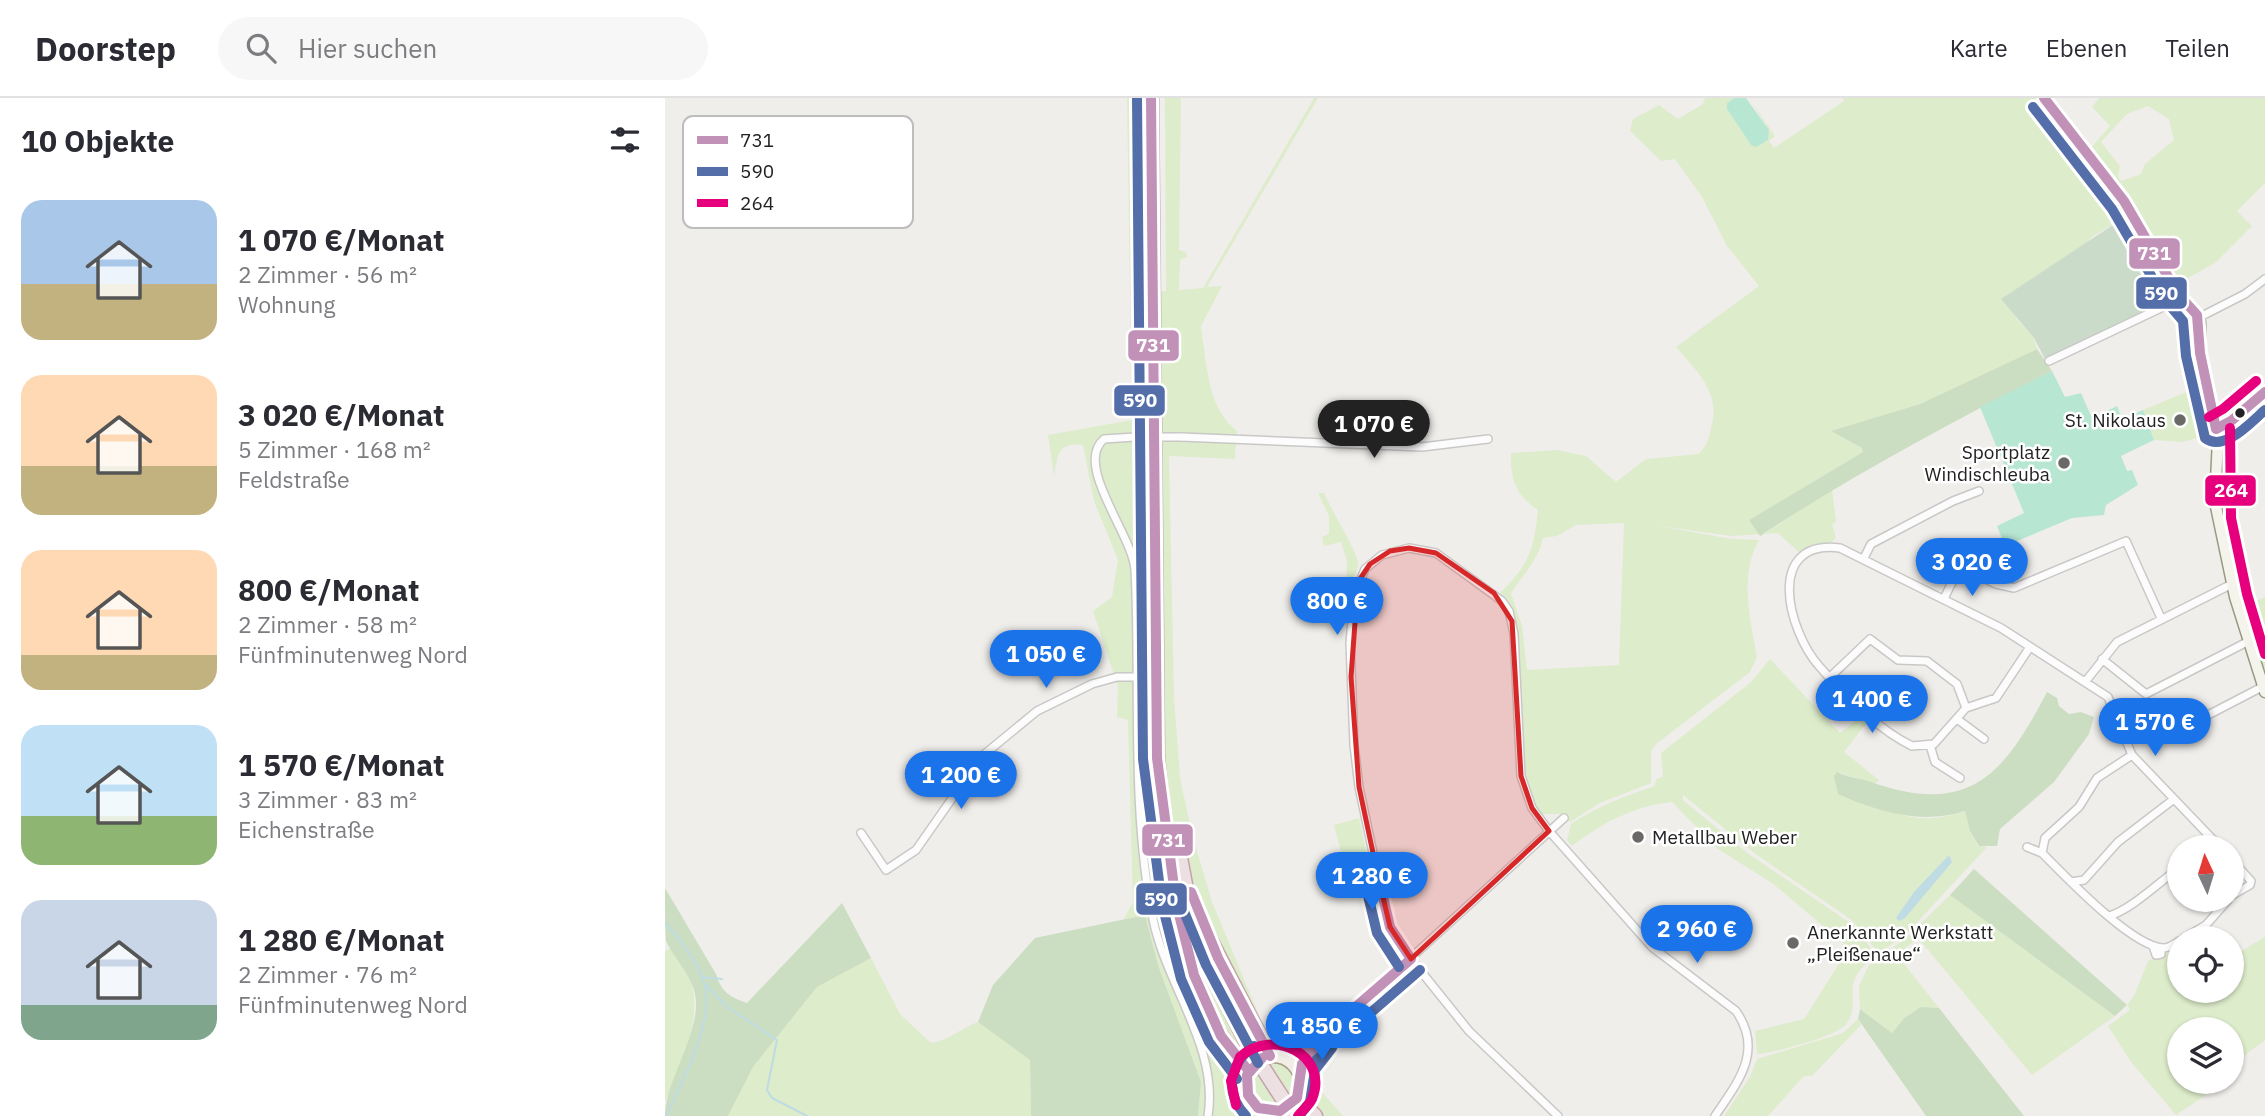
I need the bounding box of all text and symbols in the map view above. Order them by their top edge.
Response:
search box [218,17,708,80]
text: Doorstep [35,27,176,70]
icon: search [242,29,280,67]
text: Hier suchen [298,31,437,65]
text: Karte [1950,32,2008,64]
text: Ebenen [2046,32,2127,64]
text: Teilen [2165,32,2230,64]
legend [683,116,913,228]
text: 10 Objekte [21,121,174,160]
icon: filters [606,121,644,159]
text: 731 [740,128,774,152]
text: 590 [740,159,774,183]
text: 264 [740,191,774,215]
text: 1 070 €/Monat [238,220,445,259]
icon: home [77,228,161,312]
line badge: 731 [2128,237,2181,270]
text: 731 [2137,241,2172,265]
text: 2 Zimmer · 56 m² [238,259,417,289]
line badge: 590 [2135,276,2188,310]
text: 590 [2144,281,2178,305]
text: Wohnung [238,289,335,319]
line badge: 731 [1127,329,1180,362]
text: 731 [1136,333,1171,357]
line badge: 590 [1113,384,1166,417]
text: 590 [1123,388,1157,412]
text: 3 020 €/Monat [238,395,445,434]
pin: 1 070 € [1309,400,1439,460]
icon: home [77,403,161,487]
unlabelled marker [2233,406,2247,420]
text: 1 070 € [1334,408,1414,438]
place label: St. Nikolaus [2065,408,2166,432]
marker: St. Nikolaus [2172,412,2188,428]
text: 5 Zimmer · 168 m² [238,434,431,464]
place label: Sportplatz Windischleuba [1925,440,2050,486]
marker: Sportplatz Windischleuba [2056,455,2072,471]
text: Feldstraße [238,464,350,494]
line badge: 264 [2204,474,2257,507]
text: 264 [2214,478,2248,502]
pin: 3 020 € [1907,538,2037,598]
text: 3 020 € [1932,546,2012,576]
text: 800 €/Monat [238,570,419,609]
icon: home [77,578,161,662]
pin: 800 € [1288,578,1386,637]
text: 800 € [1306,585,1368,615]
text: 2 Zimmer · 58 m² [238,609,417,639]
pin: 1 050 € [981,630,1111,690]
text: 1 050 € [1006,638,1086,668]
text: Fünfminutenweg Nord [238,639,468,669]
pin: 1 400 € [1807,676,1937,735]
text: 1 400 € [1832,683,1912,713]
pin: 1 570 € [2090,698,2220,758]
text: 1 570 € [2115,706,2195,736]
text: 1 570 €/Monat [238,745,445,784]
pin: 1 200 € [896,752,1026,811]
icon: home [77,753,161,837]
text: 1 200 € [921,759,1001,789]
text: 3 Zimmer · 83 m² [238,784,417,814]
text: Eichenstraße [238,814,375,844]
line badge: 731 [1141,823,1194,857]
place label: Metallbau Weber [1652,825,1797,849]
text: 731 [1151,828,1186,852]
marker: Metallbau Weber [1630,829,1646,845]
north arrow [2167,835,2243,912]
map controls [2167,835,2244,1094]
pin: 1 280 € [1307,852,1437,912]
text: 1 280 € [1332,860,1412,890]
line badge: 590 [1135,882,1188,916]
text: 590 [1144,887,1178,911]
pin: 2 960 € [1632,906,1762,965]
text: 2 960 € [1657,913,1737,943]
text: 1 280 €/Monat [238,920,445,959]
place label: Anerkannte Werkstatt „Pleißenaue“ [1807,920,1994,966]
button: locate [2167,926,2244,1003]
icon: home [77,928,161,1012]
marker: Anerkannte Werkstatt „Pleißenaue“ [1785,935,1801,951]
text: 2 Zimmer · 76 m² [238,959,417,989]
text: Fünfminutenweg Nord [238,989,468,1019]
pin: 1 850 € [1257,1002,1387,1062]
text: 1 850 € [1282,1010,1362,1040]
button: layers [2167,1017,2244,1094]

